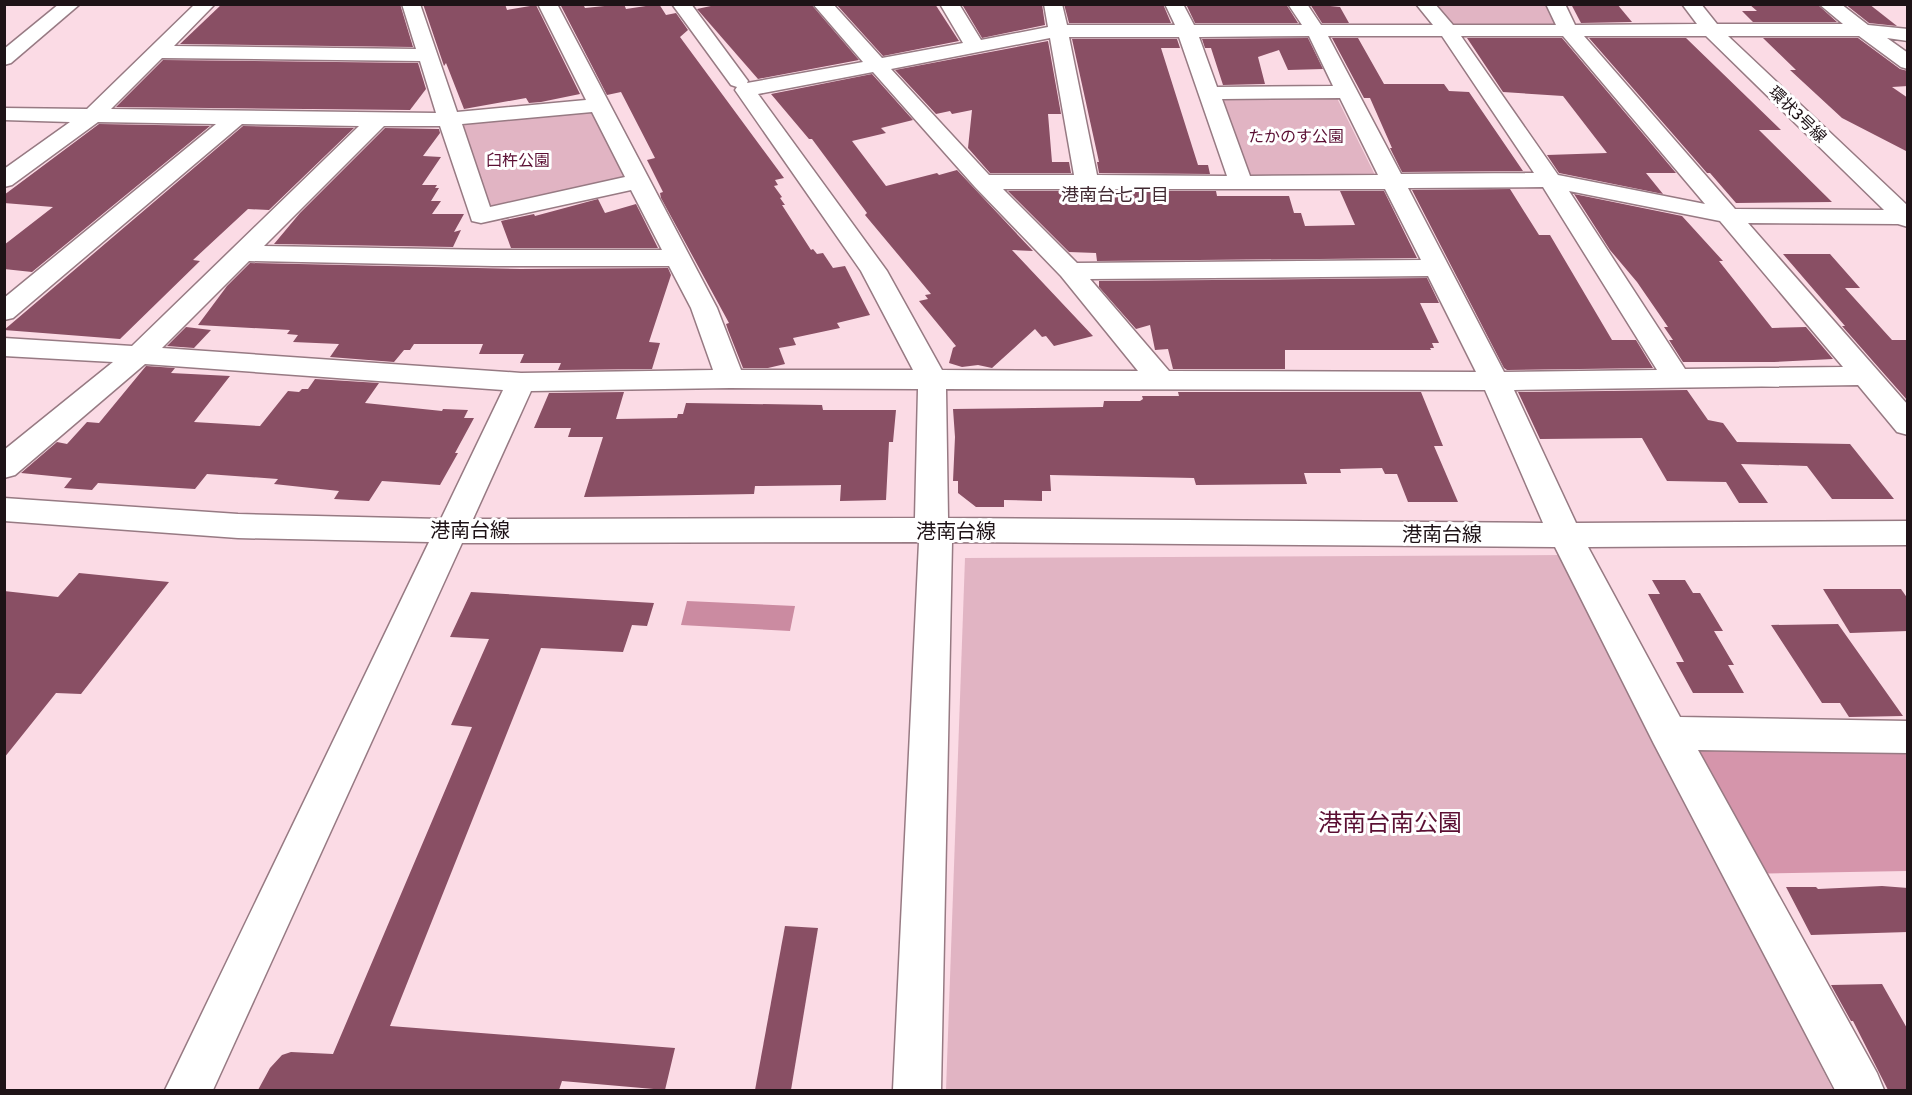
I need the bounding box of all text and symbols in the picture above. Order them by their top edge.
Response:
street label: 環状3号線 [1765,82,1830,146]
park label: たかのす公園 [1248,127,1344,146]
park label: 臼杵公園 [486,151,550,170]
district label: 港南台七丁目 [1061,184,1169,206]
street label: 港南台線 [430,518,510,542]
street label: 港南台線 [916,519,996,543]
street label: 港南台線 [1402,522,1482,546]
park label: 港南台南公園 [1318,808,1462,837]

